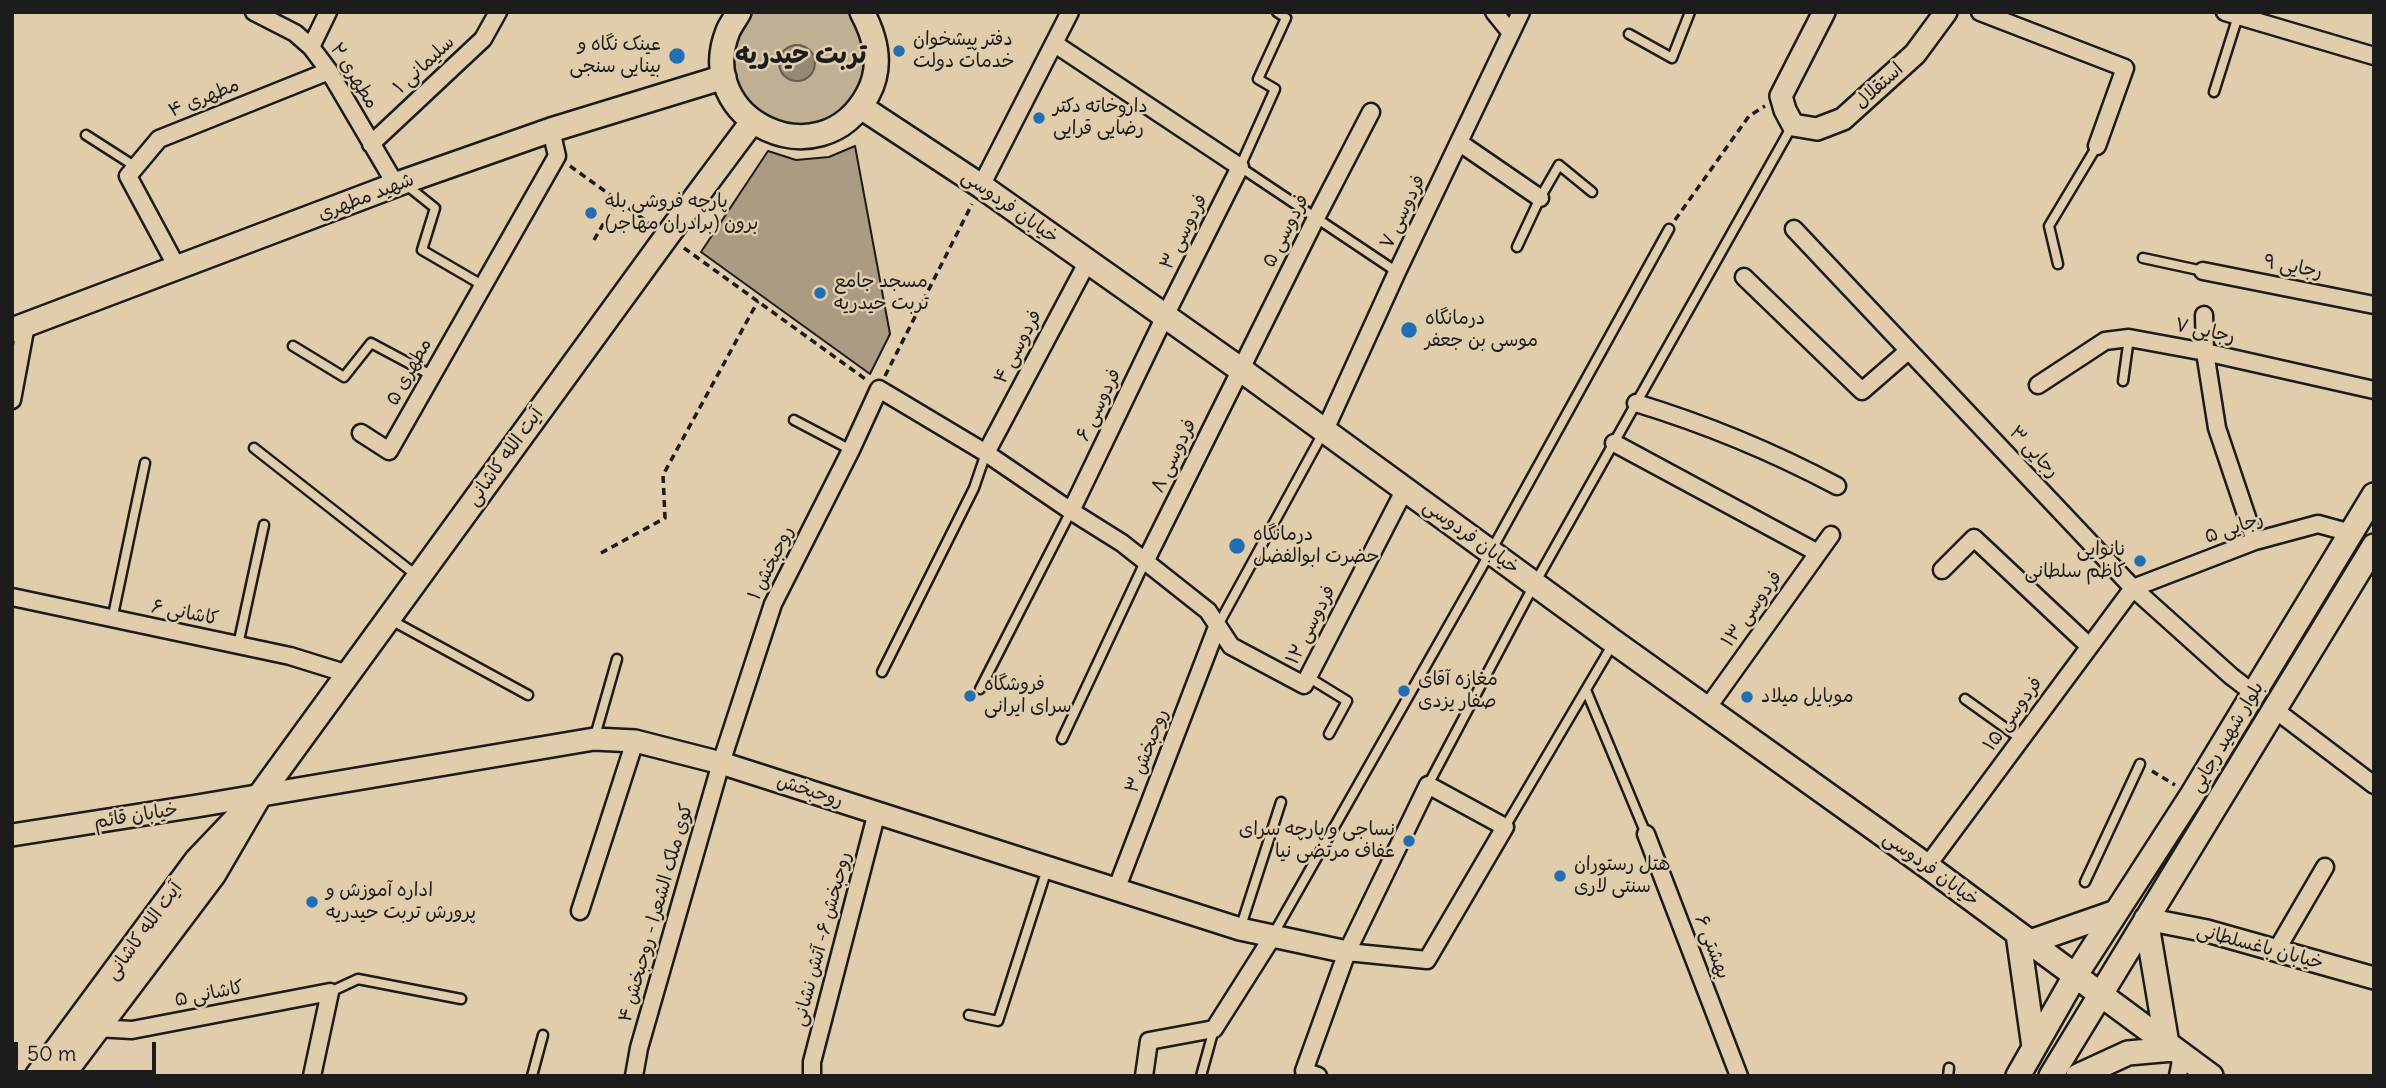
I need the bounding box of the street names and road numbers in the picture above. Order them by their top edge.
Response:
street label: سلیمانی ۱ [389,31,459,99]
street label: مطهری ۲ [325,39,383,113]
street label: استقلال [1850,58,1908,114]
street label: مطهری ۴ [165,73,243,123]
street label: خیابان فردوسی [957,165,1063,249]
street label: شهید مطهری [315,168,417,226]
street label: فردوسی ۷ [1375,171,1431,253]
street label: فردوسی ۳ [1155,190,1213,274]
street label: فردوسی ۵ [1258,191,1314,271]
street label: رجایی ۹ [2262,250,2324,284]
street label: فردوسی ۴ [989,306,1047,388]
street label: رجایی ۷ [2173,314,2237,348]
street label: مطهری ۵ [381,334,437,410]
street label: فردوسی ۶ [1072,365,1126,445]
street label: آیت الله کاشانی [462,404,548,510]
street label: فردوسی ۸ [1146,415,1202,497]
street label: رجایی ۳ [2004,421,2064,483]
street label: خیابان فردوسی [1419,495,1523,579]
street label: رجایی ۵ [2202,507,2266,549]
street label: روحبخش ۱ [743,522,799,604]
street label: فردوسی ۱۳ [1717,566,1787,652]
street label: فردوسی ۱۲ [1281,582,1341,668]
street label: کاشانی ۶ [149,595,221,631]
street label: فردوسی ۱۵ [1978,672,2048,756]
street label: بلوار شهید رجایی [2185,678,2269,796]
street label: روحبخش ۳ [1120,706,1174,796]
street label: روحبخش [774,770,846,812]
street label: خیابان قائم [92,798,180,834]
street label: کوی ملک الشعرا - روحبخش ۴ [614,801,698,1025]
street label: خیابان فردوسی [1879,827,1983,911]
street label: روحبخش ۶- آتش نشانی [788,849,856,1029]
street label: آیت الله کاشانی [101,878,187,984]
street label: بهشتی ۶ [1689,912,1735,982]
street label: خیابان باغسلطانی [2194,919,2326,975]
street label: کاشانی ۵ [173,976,245,1012]

